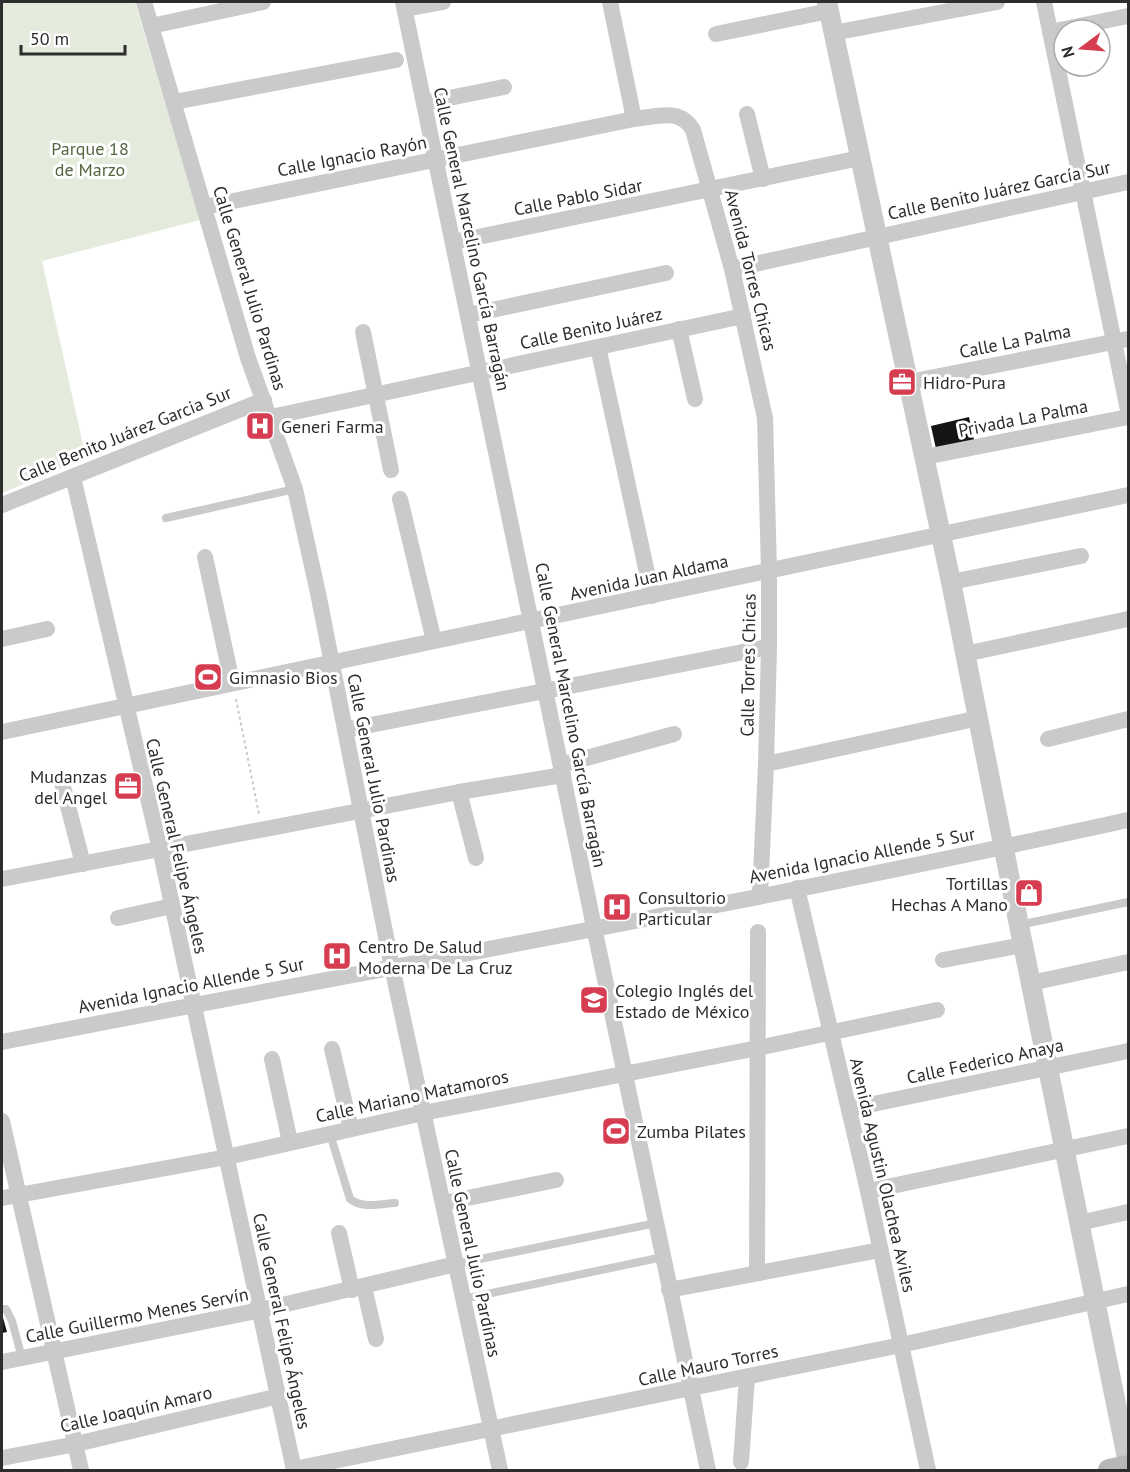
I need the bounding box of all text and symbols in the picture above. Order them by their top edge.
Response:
scale bar [21,18,124,56]
north arrow [1052,18,1112,78]
text: 50 m [30,27,69,50]
text: N [1057,44,1079,60]
street label: Calle General Marcelino García Barragán [429,85,515,393]
street label: Calle Ignacio Rayón [275,130,429,182]
park label: Parque 18 de Marzo [51,137,129,181]
street label: Calle Benito Juárez García Sur [885,155,1113,225]
street label: Calle Pablo Sidar [512,173,644,221]
street label: Calle General Julio Pardinas [208,183,292,393]
street label: Avenida Torres Chicas [720,187,782,353]
street label: Calle Benito Juárez [518,302,664,354]
street label: Calle La Palma [957,319,1073,363]
office icon: Hidro-Pura [886,366,918,398]
place label: Hidro-Pura [923,371,1006,394]
street label: Calle Benito Juárez Garcia Sur [15,381,235,487]
street label: Privada La Palma [956,394,1090,442]
hospital icon: Generi Farma [244,410,276,442]
place label: Generi Farma [281,415,384,438]
street label: Avenida Juan Aldama [568,549,730,605]
street label: Calle General Marcelino García Barragán [530,561,612,869]
street label: Calle Torres Chicas [735,593,761,737]
sports icon: Gimnasio Bios [192,661,224,693]
place label: Gimnasio Bios [229,666,338,689]
street label: Calle General Julio Pardinas [342,672,406,884]
street label: Calle General Felipe Ángeles [141,736,213,956]
place label: Mudanzas del Angel [30,765,108,809]
office icon: Mudanzas del Angel [112,770,144,802]
street label: Avenida Ignacio Allende 5 Sur [747,822,977,888]
place label: Tortillas Hechas A Mano [891,872,1008,916]
shop icon: Tortillas Hechas A Mano [1013,877,1045,909]
place label: Consultorio Particular [638,886,726,930]
hospital icon: Consultorio Particular [601,891,633,923]
place label: Centro De Salud Moderna De La Cruz [358,935,513,979]
hospital icon: Centro De Salud Moderna De La Cruz [321,940,353,972]
street label: Avenida Ignacio Allende 5 Sur [76,952,306,1018]
place label: Colegio Inglés del Estado de México [615,979,754,1023]
school or university icon: Colegio Inglés del Estado de México [578,984,610,1016]
street label: Calle Federico Anaya [904,1033,1066,1089]
street label: Avenida Agustin Olachea Aviles [845,1055,921,1295]
street label: Calle Mariano Matamoros [313,1064,511,1128]
sports icon: Zumba Pilates [600,1115,632,1147]
place label: Zumba Pilates [637,1120,746,1143]
street label: Calle General Julio Pardinas [440,1147,506,1359]
street label: Calle General Felipe Ángeles [248,1211,316,1431]
street label: Calle Guillermo Menes Servín [24,1282,250,1348]
street label: Calle Mauro Torres [636,1339,780,1391]
street label: Calle Joaquín Amaro [58,1380,214,1438]

